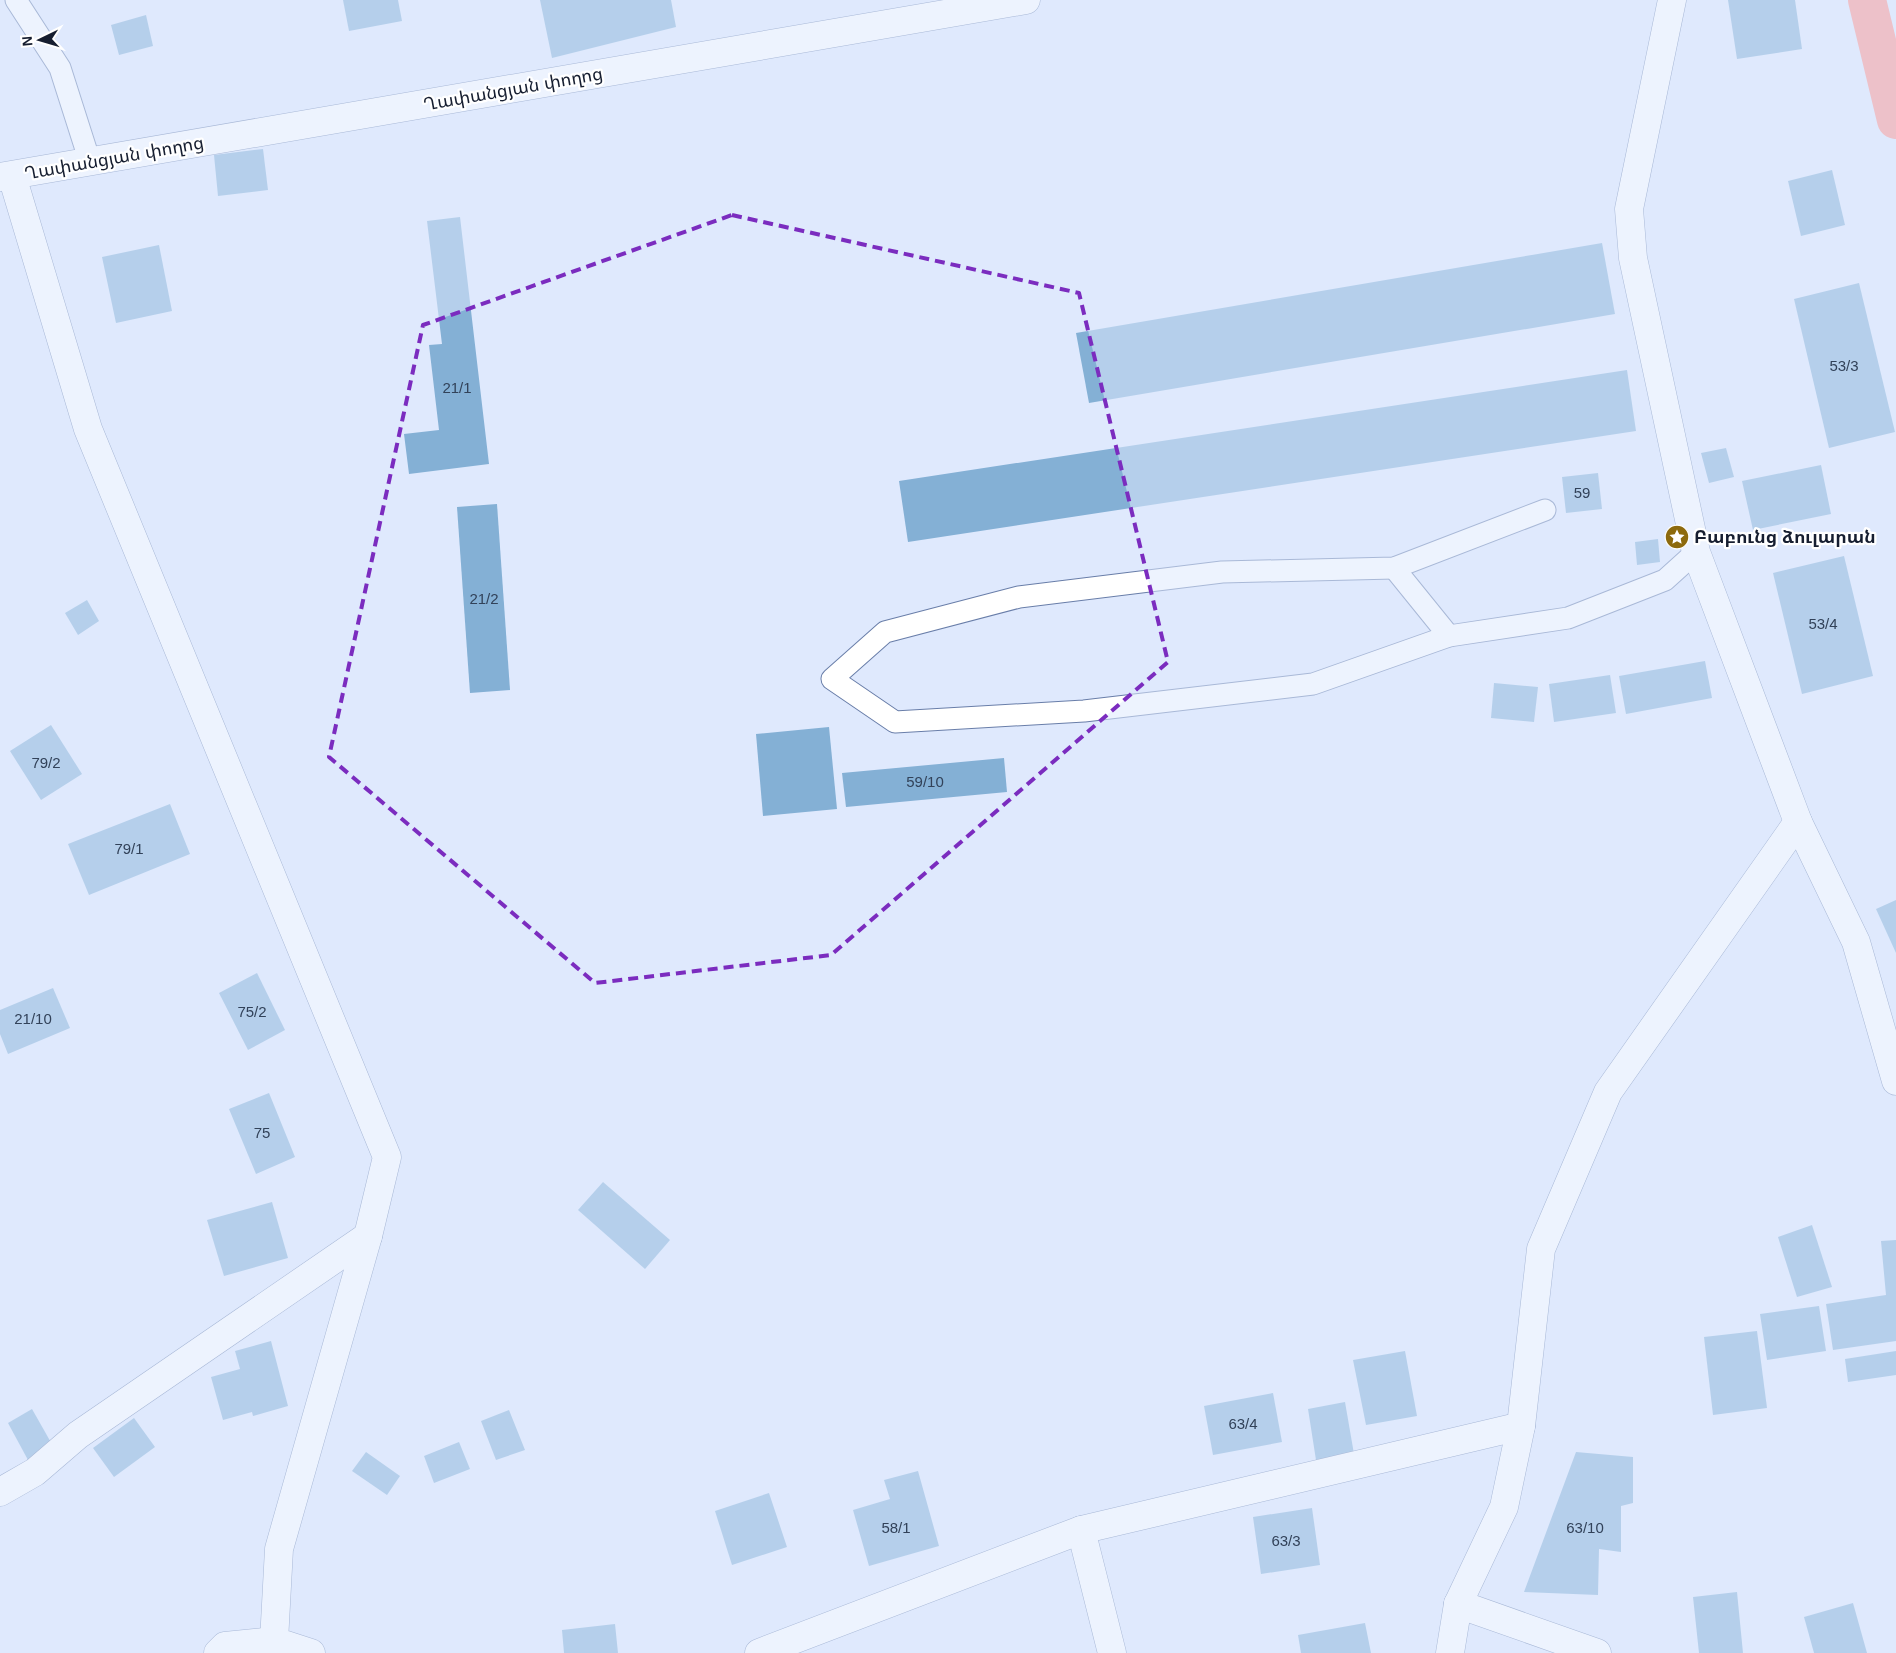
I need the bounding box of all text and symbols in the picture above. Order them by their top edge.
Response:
north arrow [15,15,65,65]
text: N [19,35,35,47]
street label: Ղափանցյան փողոց [422,63,604,115]
street label: Ղափանցյան փողոց [23,132,205,184]
house number: 53/3 [1829,357,1859,374]
house number: 21/1 [442,379,472,396]
house number: 59 [1574,484,1590,501]
place icon: Բաբունց ձուլարան [1664,524,1690,550]
place label: Բաբունց ձուլարան [1694,527,1876,547]
house number: 21/2 [469,590,499,607]
house number: 53/4 [1808,615,1838,632]
house number: 79/2 [31,754,61,771]
house number: 59/10 [906,773,944,790]
house number: 79/1 [114,840,144,857]
house number: 75/2 [237,1003,267,1020]
house number: 21/10 [14,1010,52,1027]
house number: 75 [254,1124,270,1141]
house number: 63/4 [1228,1415,1258,1432]
house number: 58/1 [881,1519,911,1536]
house number: 63/10 [1566,1519,1604,1536]
house number: 63/3 [1271,1532,1301,1549]

